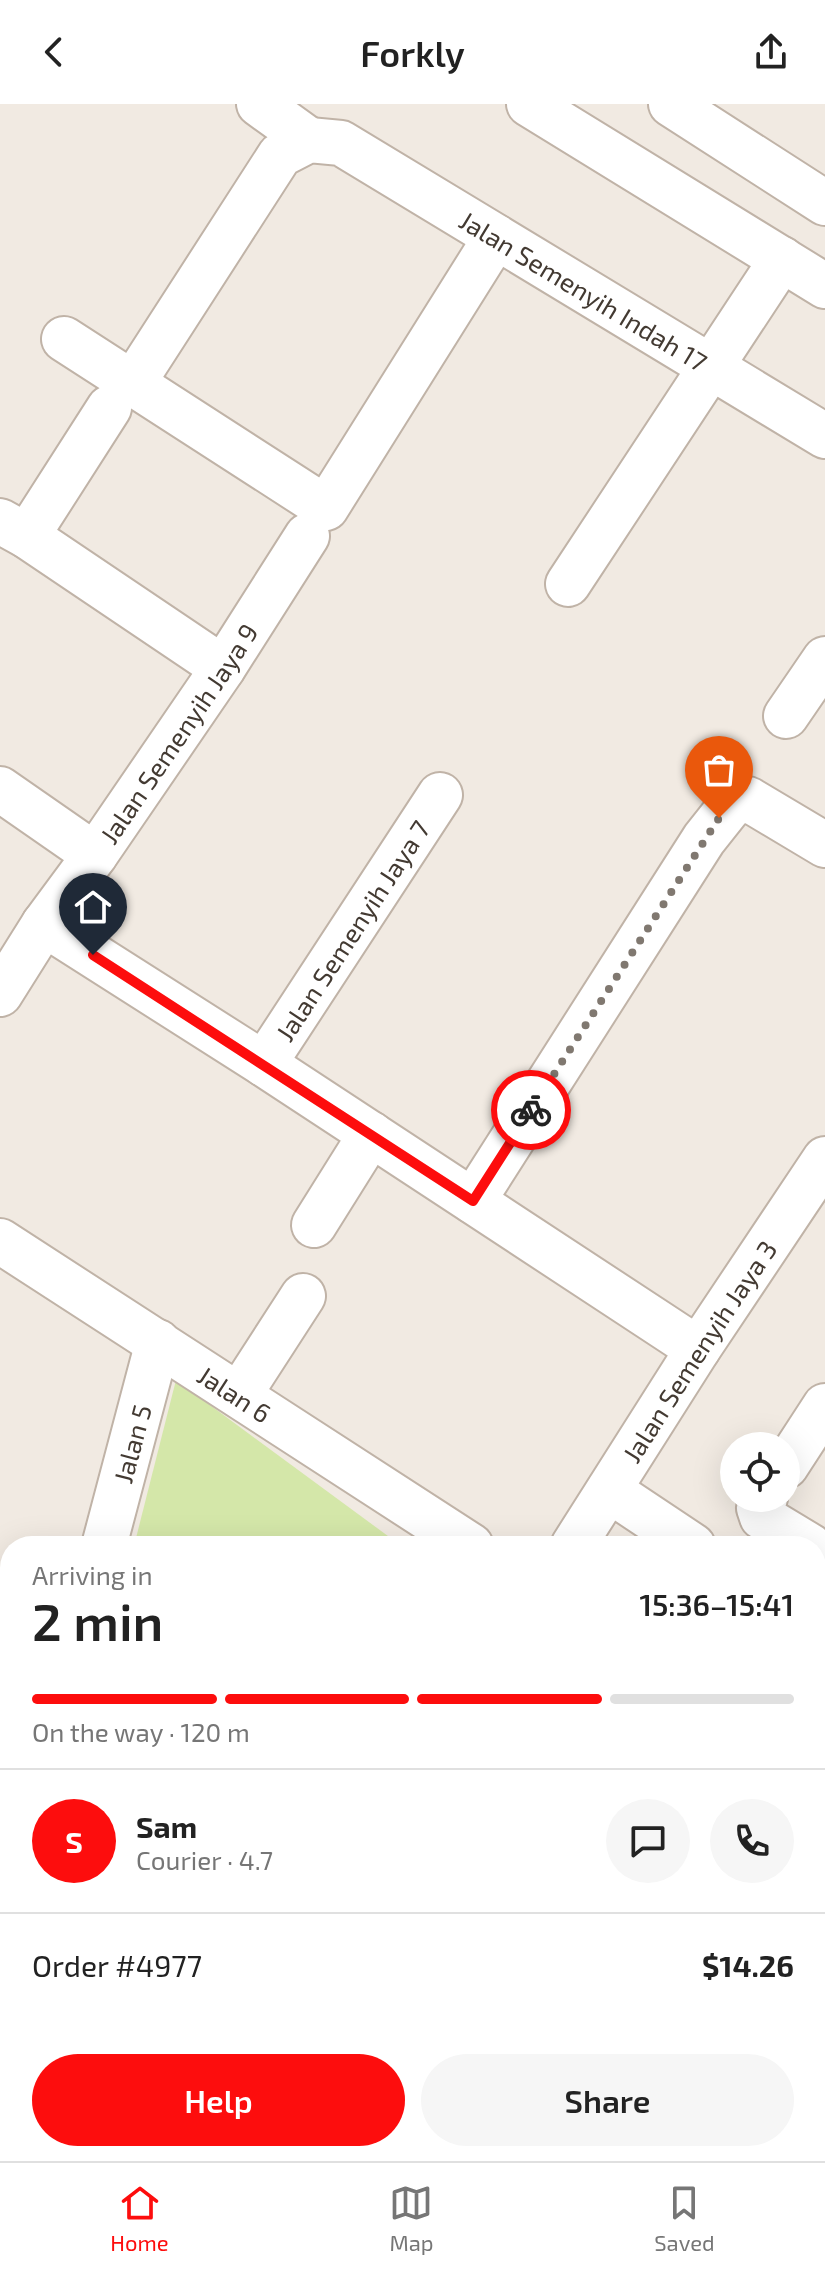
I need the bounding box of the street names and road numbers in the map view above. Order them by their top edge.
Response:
street label: Jalan Semenyih Indah 17 [455,203,713,377]
street label: Jalan Semenyih Jaya 9 [92,617,263,849]
street label: Jalan Semenyih Jaya 7 [268,814,435,1046]
street label: Jalan Semenyih Jaya 3 [615,1234,782,1468]
street label: Jalan 6 [193,1358,277,1428]
street label: Jalan 5 [106,1401,156,1486]

